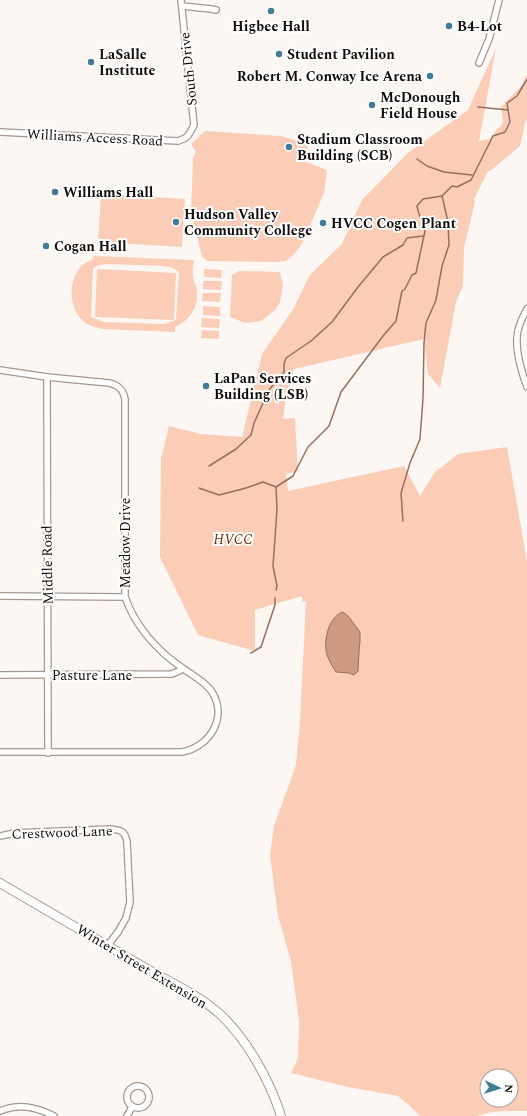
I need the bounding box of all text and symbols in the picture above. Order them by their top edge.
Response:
marker: Higbee Hall [266,6,276,16]
place label: Higbee Hall [232,16,310,37]
place label: B4-Lot [457,16,503,37]
marker: B4-Lot [444,21,454,31]
street label: South Drive [174,31,203,107]
place label: LaSalle Institute [99,44,156,81]
place label: Student Pavilion [287,44,395,65]
marker: Student Pavilion [274,49,284,59]
marker: LaSalle Institute [86,57,96,67]
place label: Robert M. Conway Ice Arena [237,66,423,87]
marker: Robert M. Conway Ice Arena [425,71,435,81]
place label: McDonough Field House [380,87,461,124]
marker: McDonough Field House [367,100,377,110]
street label: Williams Access Road [26,123,164,152]
place label: Stadium Classroom Building (SCB) [297,129,423,166]
marker: Stadium Classroom Building (SCB) [284,142,294,152]
place label: Williams Hall [63,182,154,203]
marker: Williams Hall [50,187,60,197]
place label: Hudson Valley Community College [184,204,312,241]
place label: HVCC Cogen Plant [331,213,457,234]
marker: Hudson Valley Community College [171,217,181,227]
marker: HVCC Cogen Plant [318,218,328,228]
place label: Cogan Hall [54,236,127,257]
marker: Cogan Hall [41,241,51,251]
place label: LaPan Services Building (LSB) [214,368,311,405]
marker: LaPan Services Building (LSB) [201,381,211,391]
street label: Meadow Drive [115,497,136,588]
street label: Middle Road [36,525,59,605]
park label: HVCC [213,529,253,550]
street label: Pasture Lane [52,665,133,686]
street label: Crestwood Lane [11,820,113,845]
street label: Winter Street Extension [72,919,211,1014]
north arrow [479,1068,519,1108]
text: N [500,1084,517,1094]

